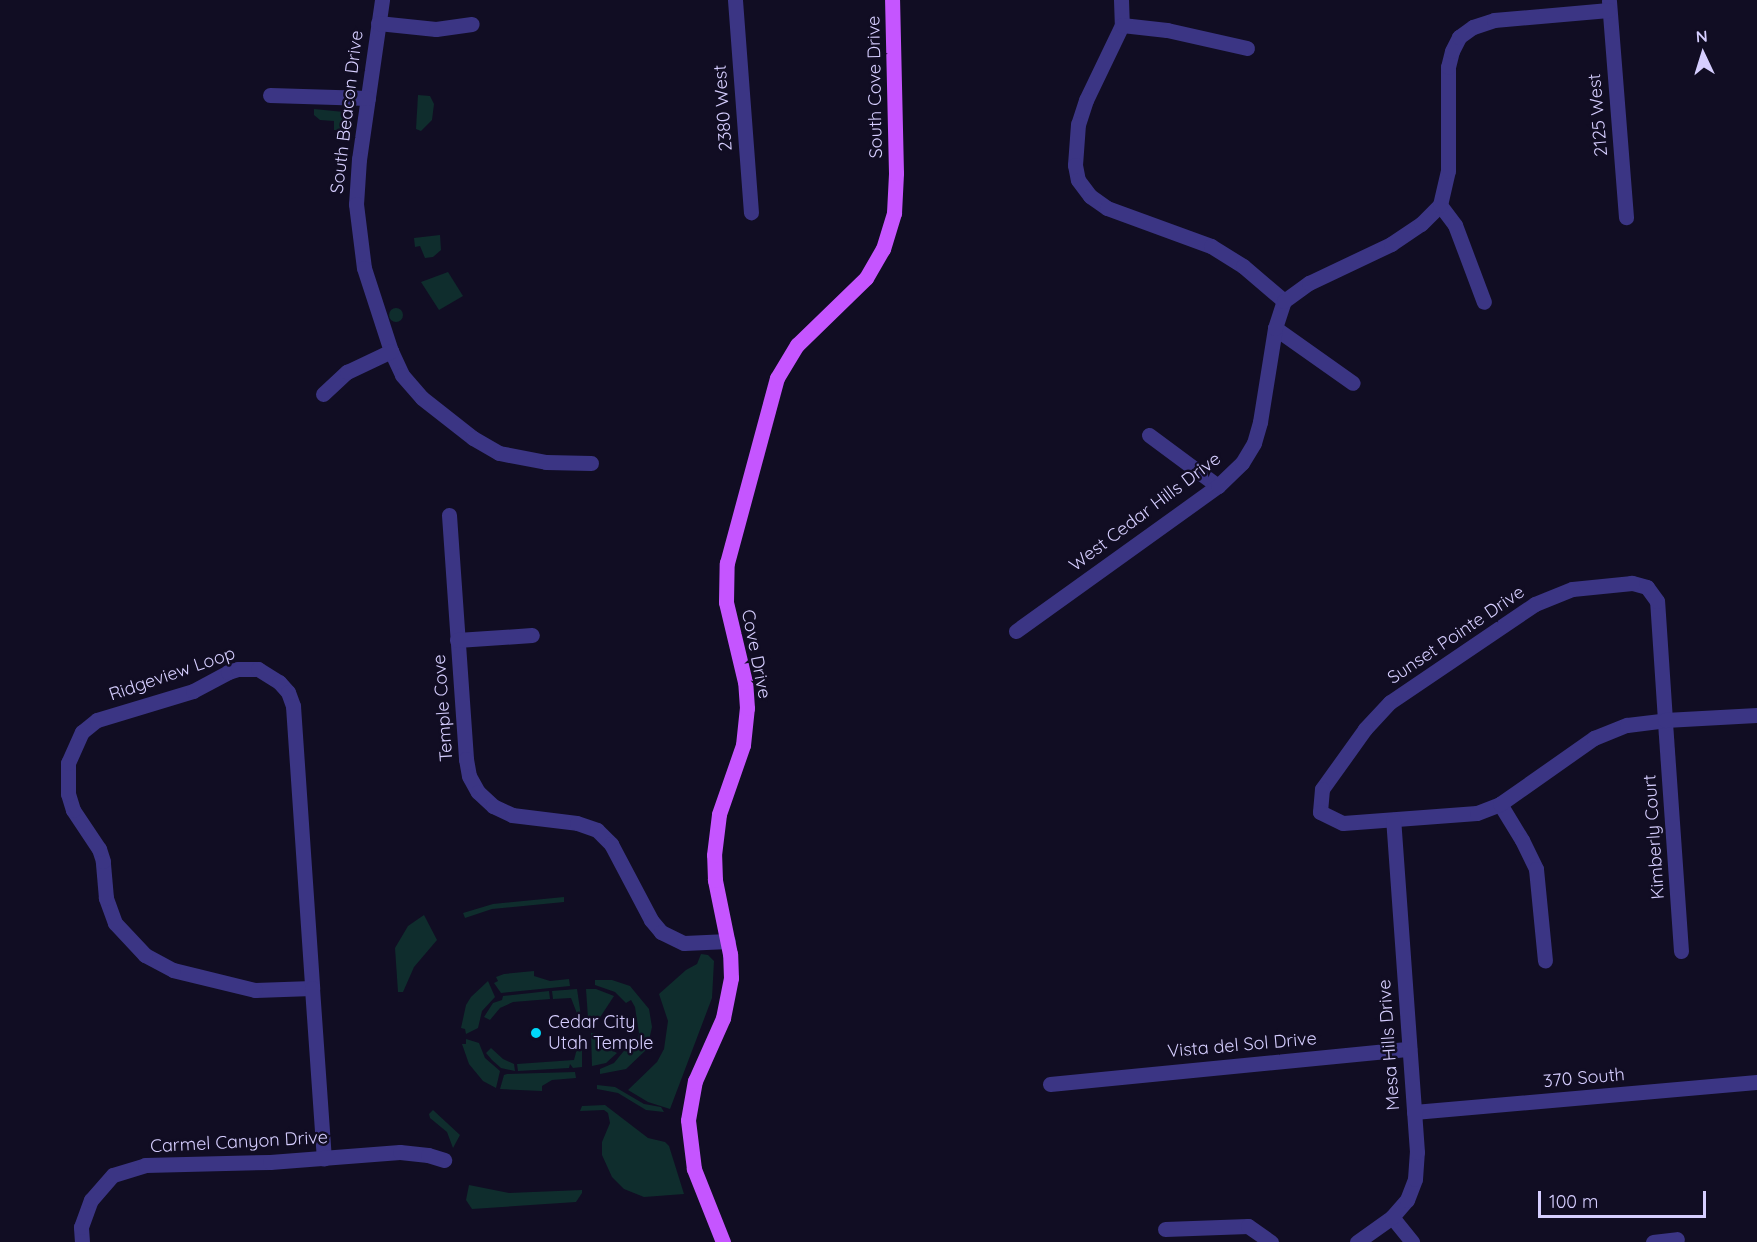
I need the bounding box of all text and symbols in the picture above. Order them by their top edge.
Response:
street label: South Cove Drive [863,15,887,159]
north arrow [1673,24,1733,84]
text: N [1695,26,1708,46]
street label: South Beacon Drive [326,29,368,195]
street label: 2380 West [709,64,737,152]
street label: 2125 West [1584,73,1612,157]
street label: West Cedar Hills Drive [1065,448,1225,576]
street label: Sunset Pointe Drive [1383,581,1529,689]
street label: Cove Drive [737,608,775,700]
street label: Ridgeview Loop [106,642,238,706]
street label: Temple Cove [428,654,458,762]
street label: Kimberly Court [1639,774,1669,900]
street label: Mesa Hills Drive [1374,979,1404,1111]
place label: Cedar City Utah Temple [548,1012,653,1054]
marker: Cedar City Utah Temple [529,1026,543,1040]
street label: Vista del Sol Drive [1166,1028,1318,1062]
street label: 370 South [1542,1064,1626,1092]
street label: Carmel Canyon Drive [150,1127,328,1157]
scale bar [1541,1179,1709,1217]
text: 100 m [1549,1190,1598,1213]

